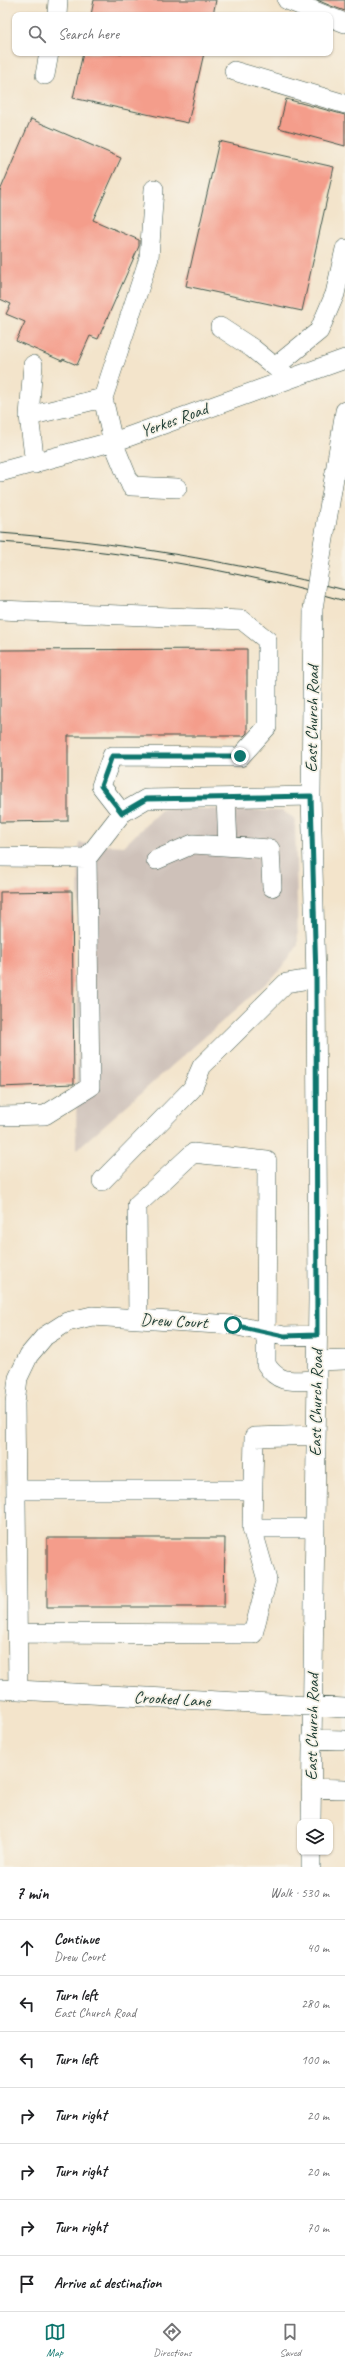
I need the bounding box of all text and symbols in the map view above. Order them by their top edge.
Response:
search box [12,12,333,56]
icon: search [26,23,48,45]
text: Search here [58,25,119,44]
street label: Yerkes Road [138,397,213,442]
street label: East Church Road [301,663,323,773]
route end [231,747,249,765]
street label: Drew Court [140,1309,210,1333]
route start [224,1316,242,1334]
street label: East Church Road [305,1347,327,1457]
street label: East Church Road [301,1671,323,1781]
street label: Crooked Lane [133,1687,212,1712]
map controls [297,1819,333,1855]
button: layers [297,1819,333,1855]
text: 7 min [16,1883,49,1904]
text: Walk · 530 m [270,1885,329,1901]
text: Continue [54,1930,99,1949]
icon: ahead [16,1937,38,1959]
text: 40 m [307,1940,329,1956]
text: Drew Court [54,1949,105,1965]
text: Turn left [54,1986,97,2005]
icon: left [16,1993,38,2015]
text: 280 m [301,1996,329,2012]
text: East Church Road [54,2005,136,2021]
icon: left [16,2049,38,2071]
text: Turn left [54,2050,97,2069]
text: 100 m [301,2052,329,2068]
icon: right [16,2105,38,2127]
text: Turn right [54,2106,107,2125]
text: 20 m [307,2108,329,2124]
icon: right [16,2161,38,2183]
text: Turn right [54,2162,107,2181]
text: 20 m [307,2164,329,2180]
icon: right [16,2217,38,2239]
text: Turn right [54,2218,107,2237]
text: 70 m [307,2220,329,2236]
icon: arrive [16,2273,38,2295]
text: Arrive at destination [54,2274,161,2293]
tab: Map [44,2321,66,2359]
tab: Directions [153,2321,192,2359]
tab: Saved [279,2321,301,2359]

